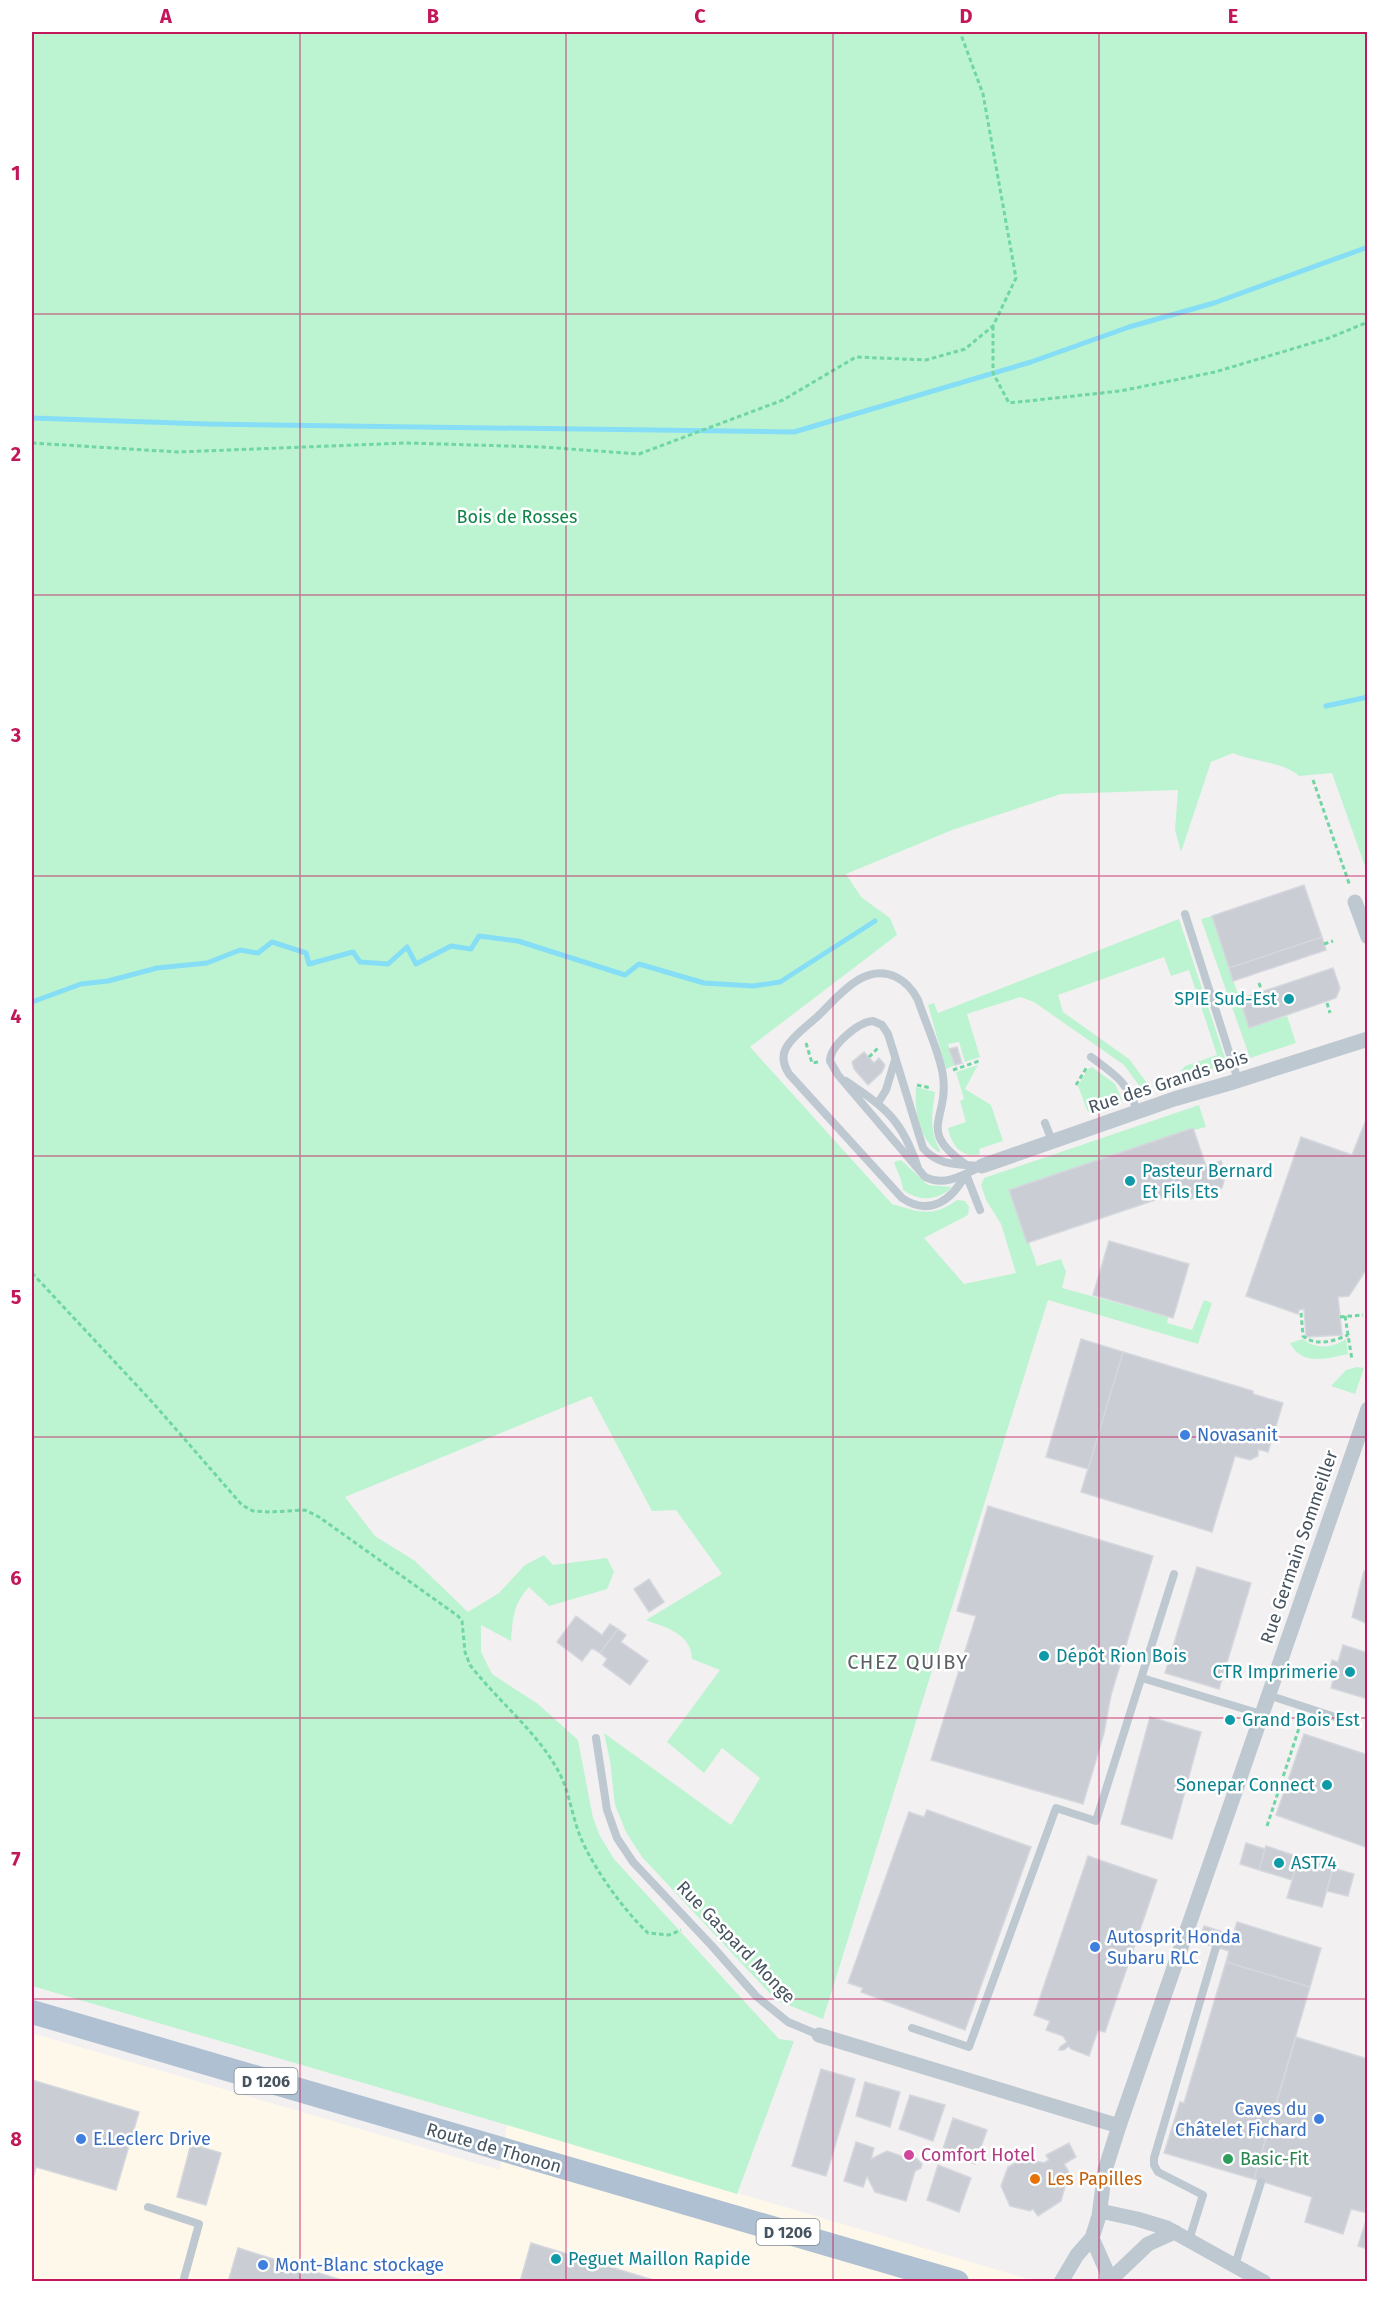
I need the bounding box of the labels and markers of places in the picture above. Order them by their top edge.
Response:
place label: SPIE Sud-Est [1174,988,1277,1010]
marker: SPIE Sud-Est [1282,992,1296,1006]
place label: Pasteur Bernard Et Fils Ets [1142,1160,1273,1203]
marker: Pasteur Bernard Et Fils Ets [1123,1174,1137,1188]
place label: Novasanit [1197,1424,1279,1446]
marker: Novasanit [1178,1428,1192,1442]
place label: Dépôt Rion Bois [1056,1645,1187,1667]
marker: Dépôt Rion Bois [1037,1649,1051,1663]
place label: CTR Imprimerie [1213,1661,1338,1683]
marker: CTR Imprimerie [1343,1665,1357,1679]
place label: Grand Bois Est [1242,1709,1360,1731]
marker: Grand Bois Est [1223,1713,1237,1727]
place label: Sonepar Connect [1176,1774,1315,1796]
marker: Sonepar Connect [1320,1778,1334,1792]
place label: AST74 [1291,1852,1337,1874]
marker: AST74 [1272,1856,1286,1870]
place label: Autosprit Honda Subaru RLC [1107,1926,1241,1969]
marker: Autosprit Honda Subaru RLC [1088,1940,1102,1954]
place label: Caves du Châtelet Fichard [1175,2098,1307,2141]
marker: Caves du Châtelet Fichard [1312,2112,1326,2126]
place label: E.Leclerc Drive [93,2128,211,2150]
marker: E.Leclerc Drive [74,2132,88,2146]
place label: Comfort Hotel [921,2144,1035,2166]
marker: Comfort Hotel [902,2148,916,2162]
place label: Basic-Fit [1240,2148,1309,2170]
marker: Basic-Fit [1221,2152,1235,2166]
place label: Les Papilles [1047,2168,1142,2190]
marker: Les Papilles [1028,2172,1042,2186]
place label: Peguet Maillon Rapide [568,2248,750,2270]
marker: Peguet Maillon Rapide [549,2252,563,2266]
place label: Mont-Blanc stockage [275,2254,444,2276]
marker: Mont-Blanc stockage [256,2258,270,2272]

